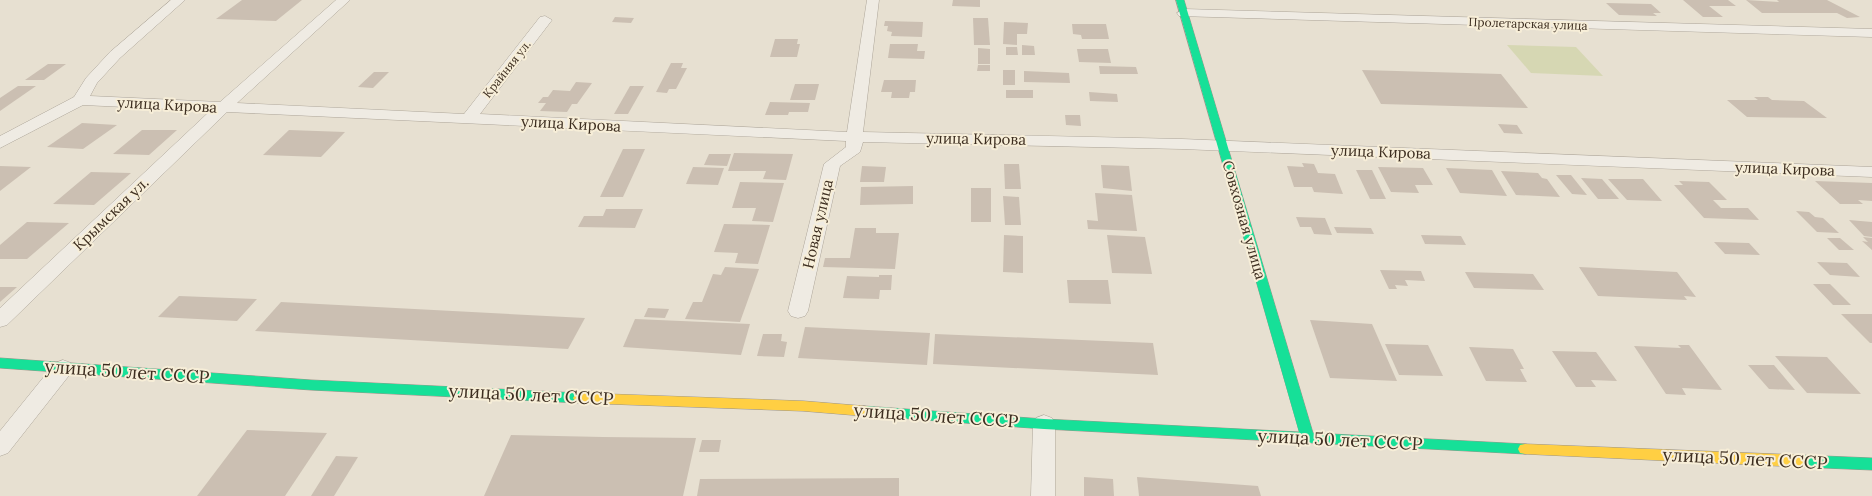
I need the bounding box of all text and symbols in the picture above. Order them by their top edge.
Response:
street label: Пролетарская улица [1468,14,1588,33]
street label: Крайняя ул. [479,37,534,101]
street label: улица Кирова [117,92,218,117]
street label: улица Кирова [521,111,622,136]
street label: улица Кирова [926,128,1026,149]
street label: улица Кирова [1331,140,1432,163]
street label: улица Кирова [1735,157,1836,180]
street label: Совхозная улица [1218,158,1271,282]
street label: Крымская ул. [69,173,152,254]
street label: Новая улица [798,177,837,270]
street label: улица 50 лет СССР [44,354,210,389]
street label: улица 50 лет СССР [448,379,614,410]
street label: улица 50 лет СССР [853,398,1019,433]
street label: улица 50 лет СССР [1257,424,1423,455]
street label: улица 50 лет СССР [1662,443,1828,474]

